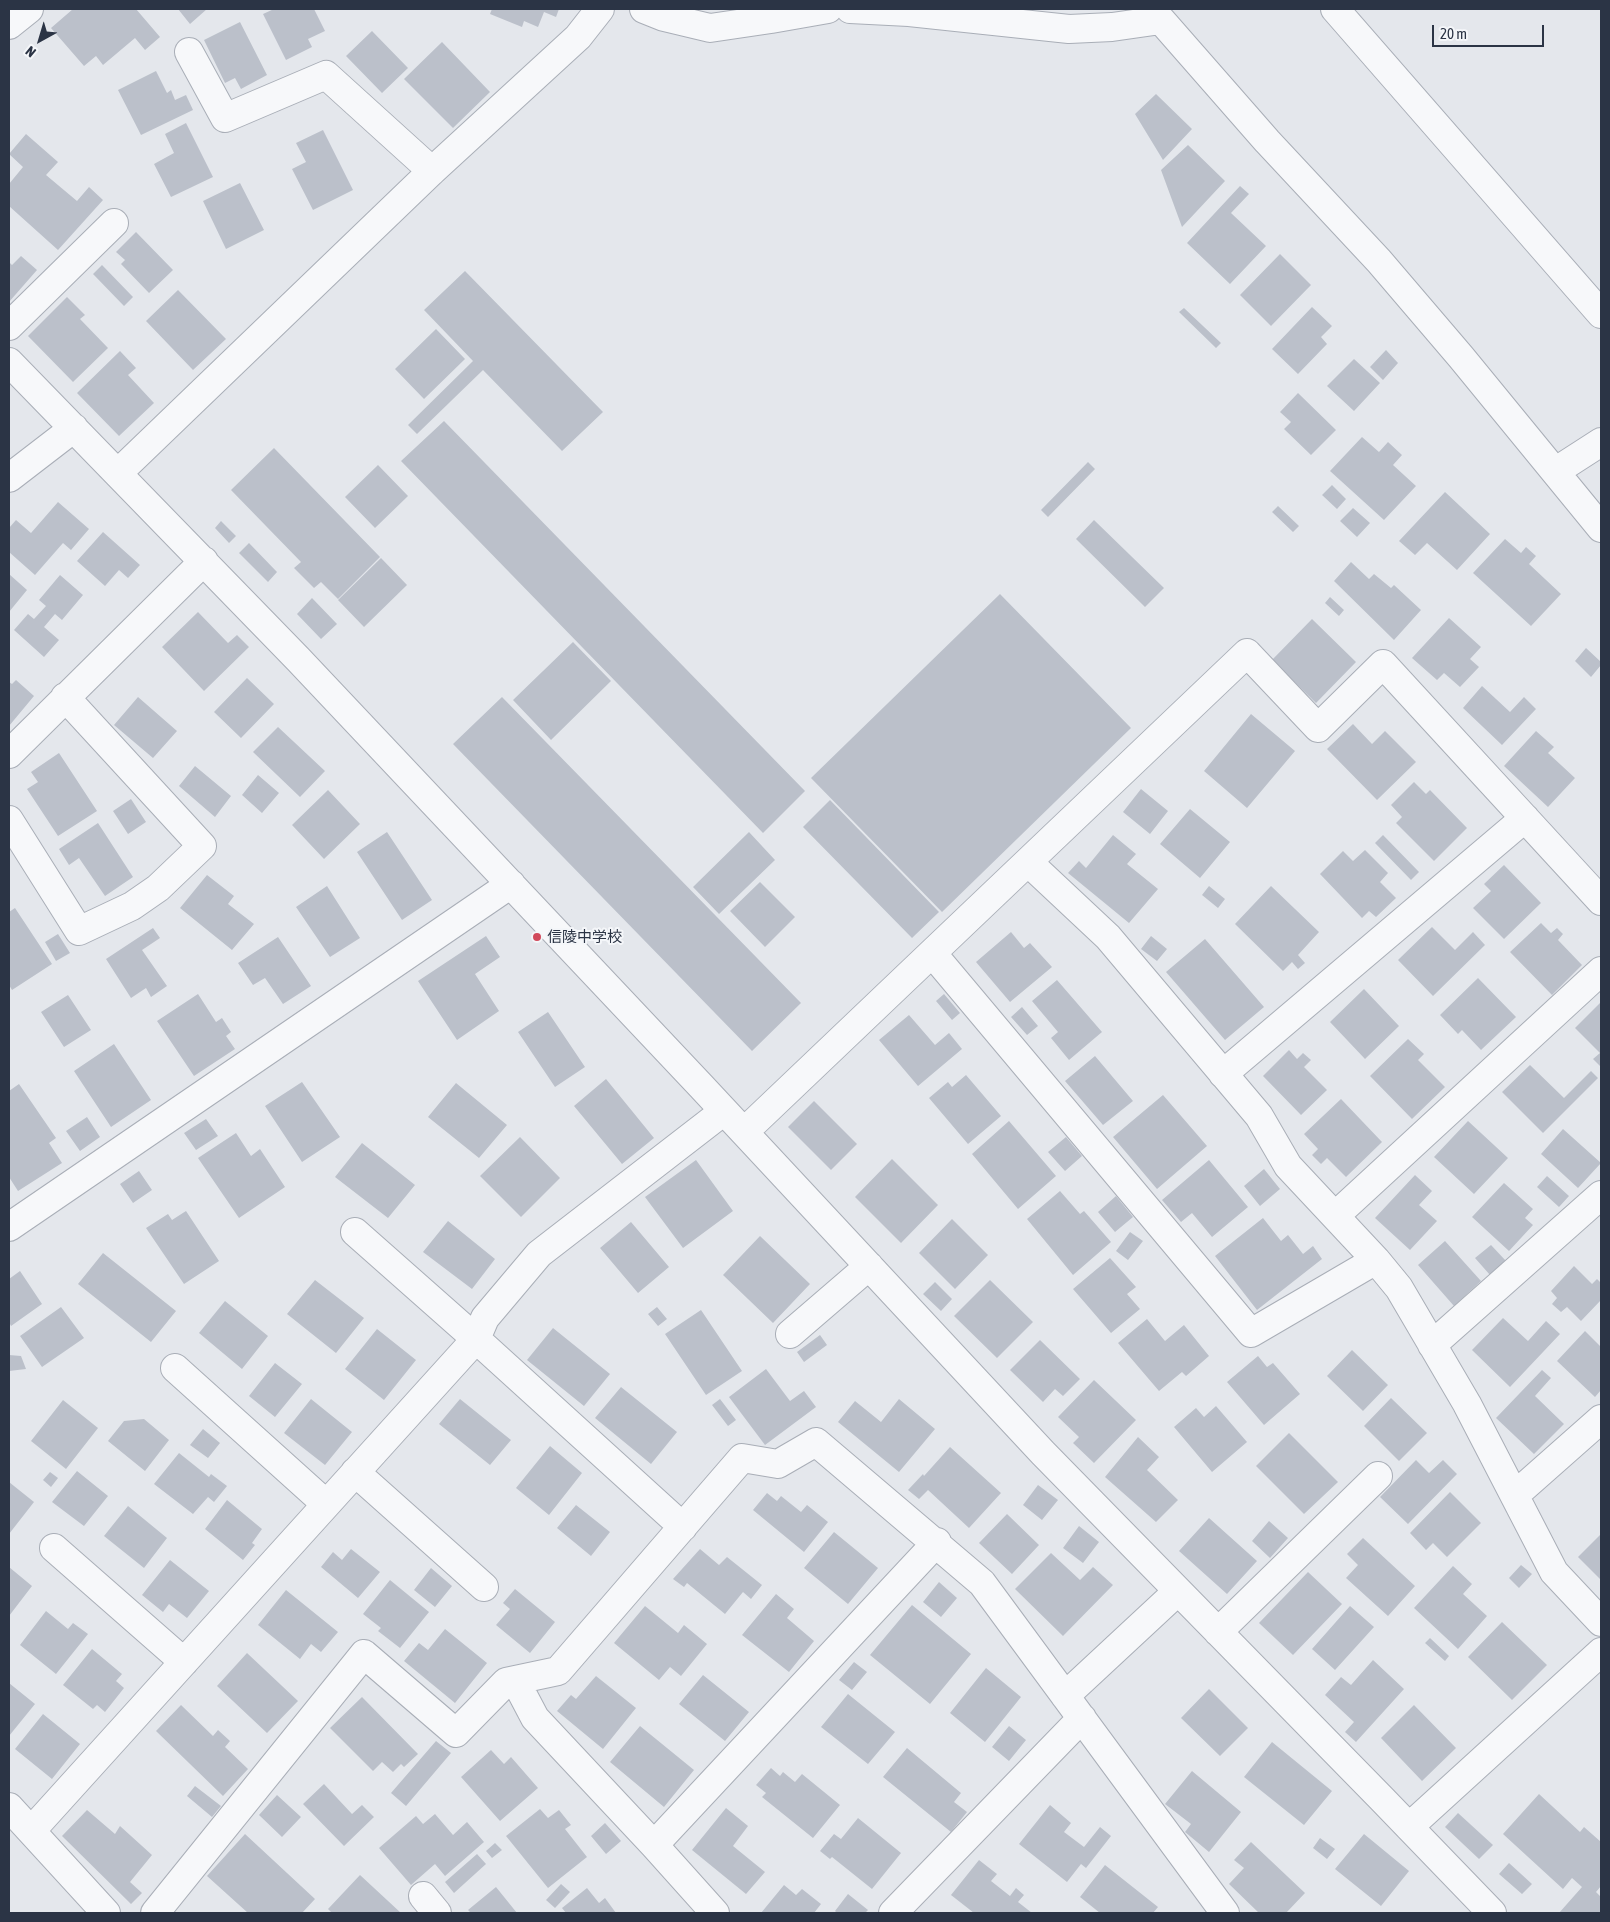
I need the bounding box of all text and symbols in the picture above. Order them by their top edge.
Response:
north arrow [15,15,65,65]
scale bar [1435,15,1548,47]
text: 20 m [1440,25,1467,42]
text: N [22,43,39,60]
place label: 信陵中学校 [547,928,622,946]
marker: 信陵中学校 [531,931,543,943]

